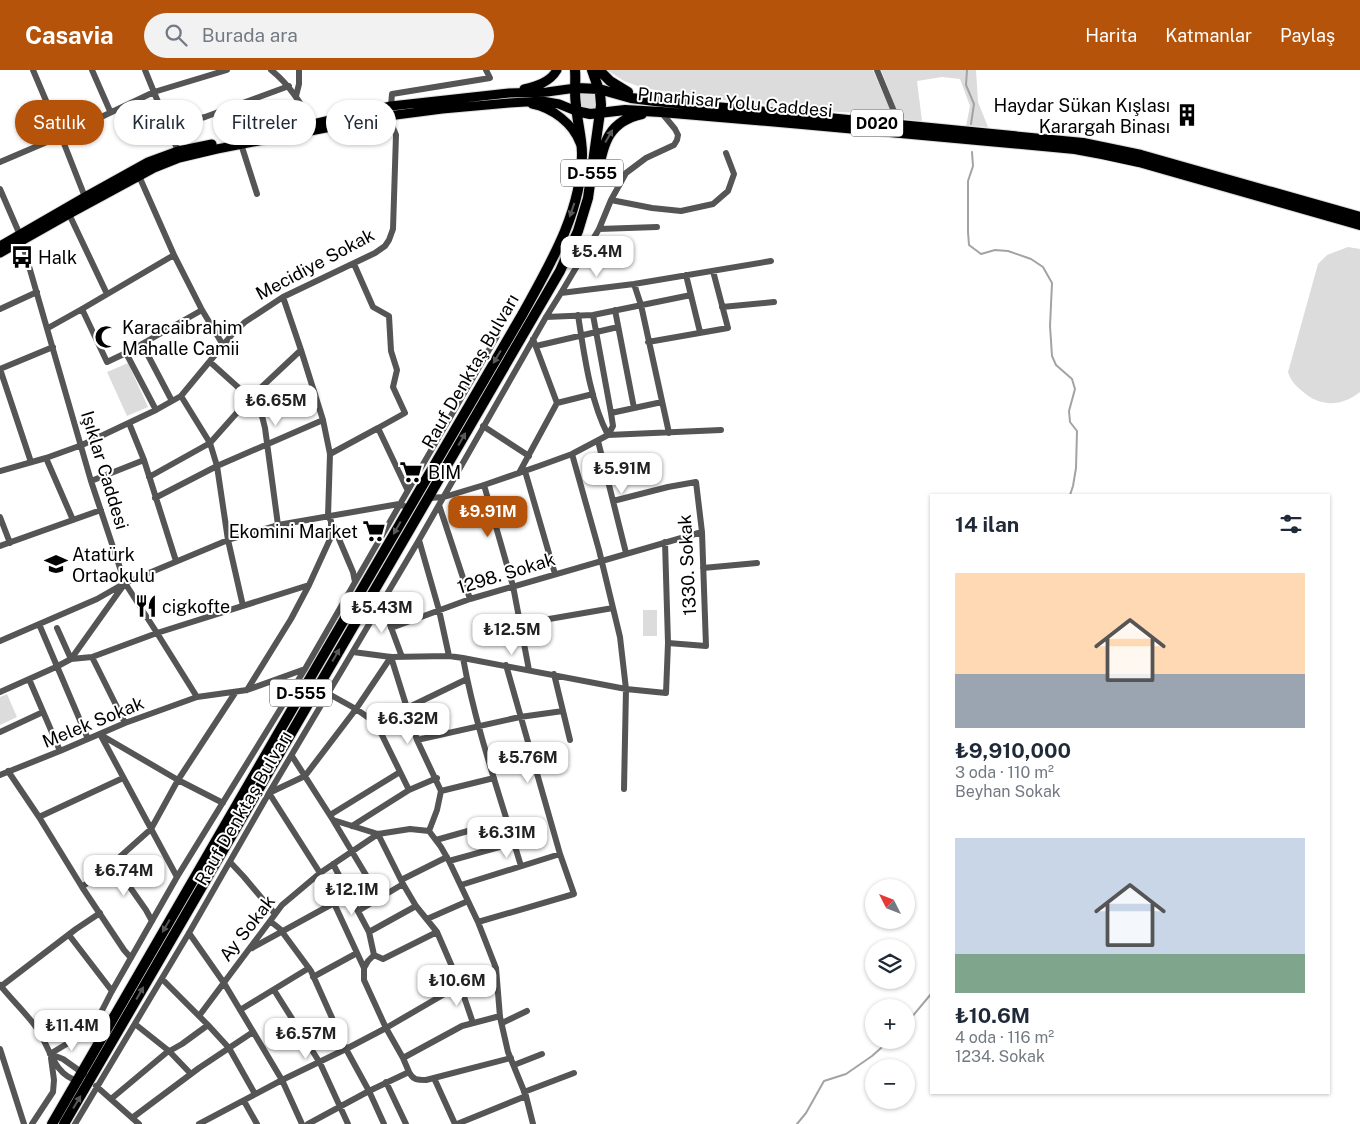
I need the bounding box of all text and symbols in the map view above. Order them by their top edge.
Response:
search box [144,13,494,58]
text: Casavia [25,21,114,49]
icon: search [162,21,190,49]
text: Burada ara [202,24,298,46]
text: Harita [1085,25,1137,46]
text: Katmanlar [1165,25,1252,46]
text: Paylaş [1280,25,1335,46]
street label: Pınarhisar Yolu Caddesi [637,83,833,121]
place label: Haydar Sükan Kışlası Karargah Binası [993,95,1170,137]
chip: Satılık [15,100,104,145]
chip: Kiralık [114,100,203,145]
chip: Filtreler [213,100,316,145]
chip: Yeni [326,100,396,145]
building icon: Haydar Sükan Kışlası Karargah Binası [1174,102,1200,128]
road number: D020 [851,110,903,136]
one-way arrow [605,129,614,143]
road number: D-555 [561,160,623,186]
one-way arrow [568,203,575,218]
street label: Mecidiye Sokak [252,224,378,304]
pin: ₺5.4M [562,236,632,278]
text: ₺5.4M [572,242,622,261]
bus stop icon: Halk [9,244,35,270]
place label: Halk [38,247,77,268]
street label: Rauf Denktaş Bulvarı [417,290,523,452]
place label: Karacaibrahim Mahalle Camii [122,317,243,359]
mosque icon: Karacaibrahim Mahalle Camii [93,324,119,350]
one-way arrow [492,351,501,364]
pin: ₺6.65M [235,384,317,427]
text: ₺6.65M [245,391,307,410]
street label: Işıklar Caddesi [77,408,133,532]
one-way arrow [458,433,467,446]
pin: ₺5.91M [581,452,663,495]
supermarket icon: BIM [398,459,424,485]
text: ₺5.91M [593,459,651,478]
place label: BIM [428,462,461,483]
pin: ₺9.91M [447,496,529,538]
text: ₺9.91M [459,502,517,521]
icon: filters [1277,510,1305,538]
text: 14 ilan [955,512,1019,537]
street label: 1330. Sokak [674,514,700,616]
supermarket icon: Ekomini Market [361,518,387,544]
place label: Ekomini Market [229,521,358,542]
one-way arrow [393,521,402,534]
place label: Atatürk Ortaokulu [72,544,155,586]
street label: 1298. Sokak [454,548,558,598]
school or university icon: Atatürk Ortaokulu [43,551,69,577]
pin: ₺5.43M [341,592,423,634]
restaurant icon: cigkofte [133,593,159,619]
place label: cigkofte [162,596,230,617]
text: ₺5.43M [351,598,413,617]
icon: home [1085,605,1175,695]
pin: ₺12.5M [471,614,553,656]
text: ₺12.5M [483,620,541,639]
one-way arrow [332,648,340,663]
road number: D-555 [270,680,332,706]
street label: Melek Sokak [39,692,147,752]
pin: ₺6.32M [367,702,449,745]
text: ₺6.32M [378,709,438,728]
street label: Rauf Denktaş Bulvarı [190,727,296,889]
text: ₺9,910,000 [955,738,1071,763]
pin: ₺5.76M [487,742,569,784]
text: ₺5.76M [498,748,558,767]
text: 3 oda · 110 m² [955,763,1054,782]
text: Beyhan Sokak [955,782,1061,801]
pin: ₺6.31M [466,816,548,859]
text: ₺6.31M [478,823,536,842]
pin: ₺6.74M [83,854,165,897]
text: ₺6.74M [94,861,154,880]
icon: home [1085,870,1175,960]
pin: ₺12.1M [311,874,393,916]
north arrow [865,879,915,929]
map controls [865,879,915,1109]
text: ₺12.1M [325,880,379,899]
street label: Ay Sokak [215,891,279,965]
one-way arrow [162,919,171,932]
button: layers [865,939,915,989]
pin: ₺10.6M [416,964,498,1007]
text: ₺10.6M [428,971,486,990]
one-way arrow [136,986,145,999]
button: + [865,999,915,1049]
text: ₺10.6M [955,1003,1030,1028]
pin: ₺11.4M [31,1010,113,1052]
text: ₺11.4M [45,1016,99,1035]
pin: ₺6.57M [265,1018,347,1060]
text: ₺6.57M [276,1024,336,1043]
text: 4 oda · 116 m² [955,1028,1054,1047]
text: 1234. Sokak [955,1047,1045,1066]
button: − [865,1059,915,1109]
one-way arrow [73,1096,82,1109]

